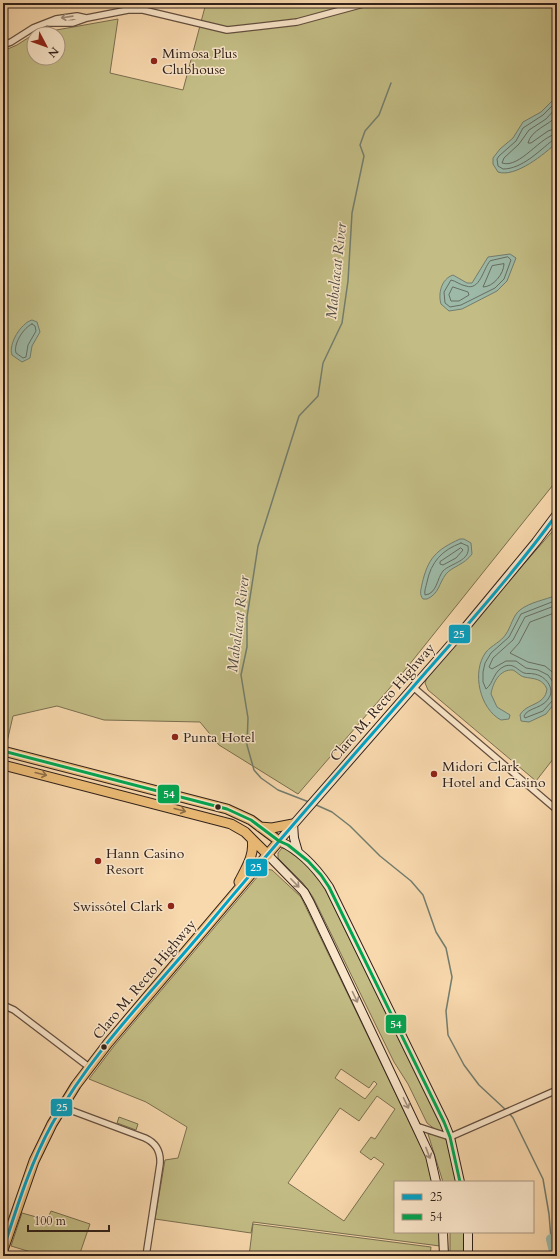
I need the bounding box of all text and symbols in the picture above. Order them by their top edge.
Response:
one-way arrow [61,13,74,21]
north arrow [26,26,66,66]
text: N [44,44,62,61]
place label: Mimosa Plus Clubhouse [162,44,238,79]
marker: Mimosa Plus Clubhouse [149,56,159,66]
water label: Mabalacat River [321,221,351,320]
water label: Mabalacat River [222,573,254,673]
line badge: 25 [448,624,471,644]
text: 25 [453,627,465,642]
street label: Claro M. Recto Highway [326,639,440,766]
place label: Punta Hotel [183,728,255,747]
marker: Punta Hotel [170,732,180,742]
place label: Midori Clark Hotel and Casino [442,757,546,792]
marker: Midori Clark Hotel and Casino [429,769,439,779]
one-way arrow [34,771,47,779]
line badge: 54 [157,784,180,804]
text: 54 [163,787,175,802]
unlabelled marker [213,802,223,812]
one-way arrow [173,807,186,815]
place label: Hann Casino Resort [106,844,185,879]
marker: Hann Casino Resort [93,856,103,866]
line badge: 25 [245,858,268,877]
text: 25 [250,860,262,875]
one-way arrow [290,878,299,888]
place label: Swissôtel Clark [73,897,164,916]
marker: Swissôtel Clark [166,901,176,911]
street label: Claro M. Recto Highway [88,915,201,1043]
one-way arrow [352,991,359,1003]
line badge: 54 [385,1014,407,1034]
text: 54 [390,1017,402,1032]
unlabelled marker [99,1042,109,1052]
one-way arrow [403,1097,410,1109]
line badge: 25 [50,1098,73,1117]
text: 25 [56,1100,68,1115]
one-way arrow [424,1147,432,1159]
legend [394,1181,534,1233]
text: 25 [430,1189,442,1205]
scale bar [28,1207,109,1233]
text: 54 [430,1209,442,1225]
text: 100 m [34,1213,67,1229]

